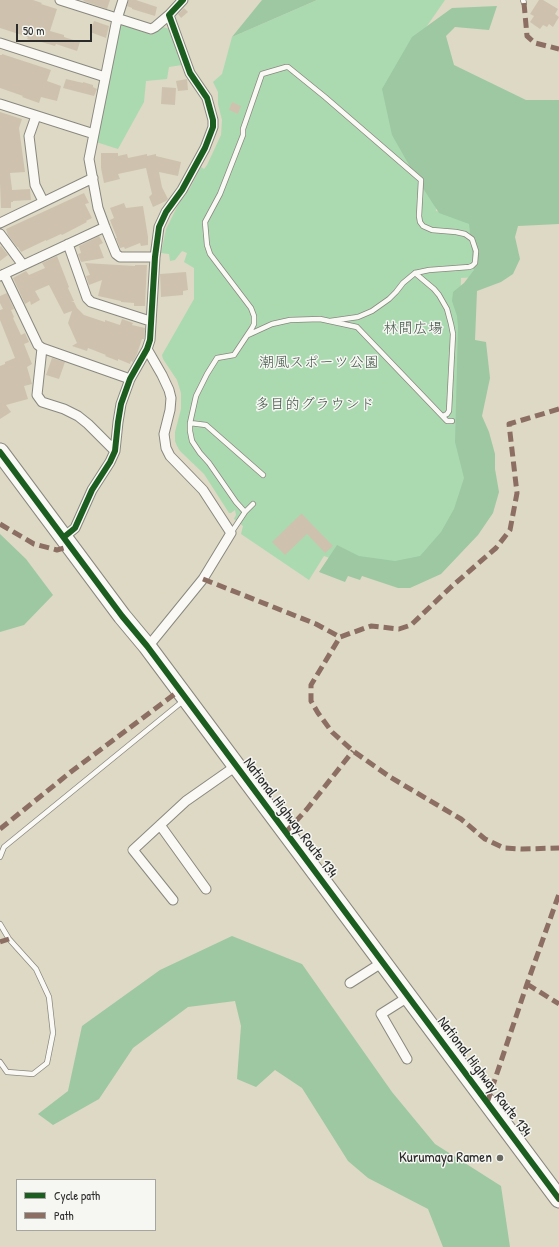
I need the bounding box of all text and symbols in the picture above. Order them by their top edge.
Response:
scale bar [18,16,94,42]
text: 50 m [23,22,44,39]
park label: 林間広場 [383,320,443,338]
park label: 潮風スポーツ公園 [259,354,379,372]
park label: 多目的グラウンド [255,396,375,414]
street label: National Highway Route 134 [239,754,341,882]
street label: National Highway Route 134 [433,1013,535,1141]
place label: Kurumaya Ramen [399,1149,492,1167]
marker: Kurumaya Ramen [495,1153,505,1163]
legend [16,1179,156,1231]
text: Cycle path [54,1187,100,1204]
text: Path [54,1207,74,1224]

